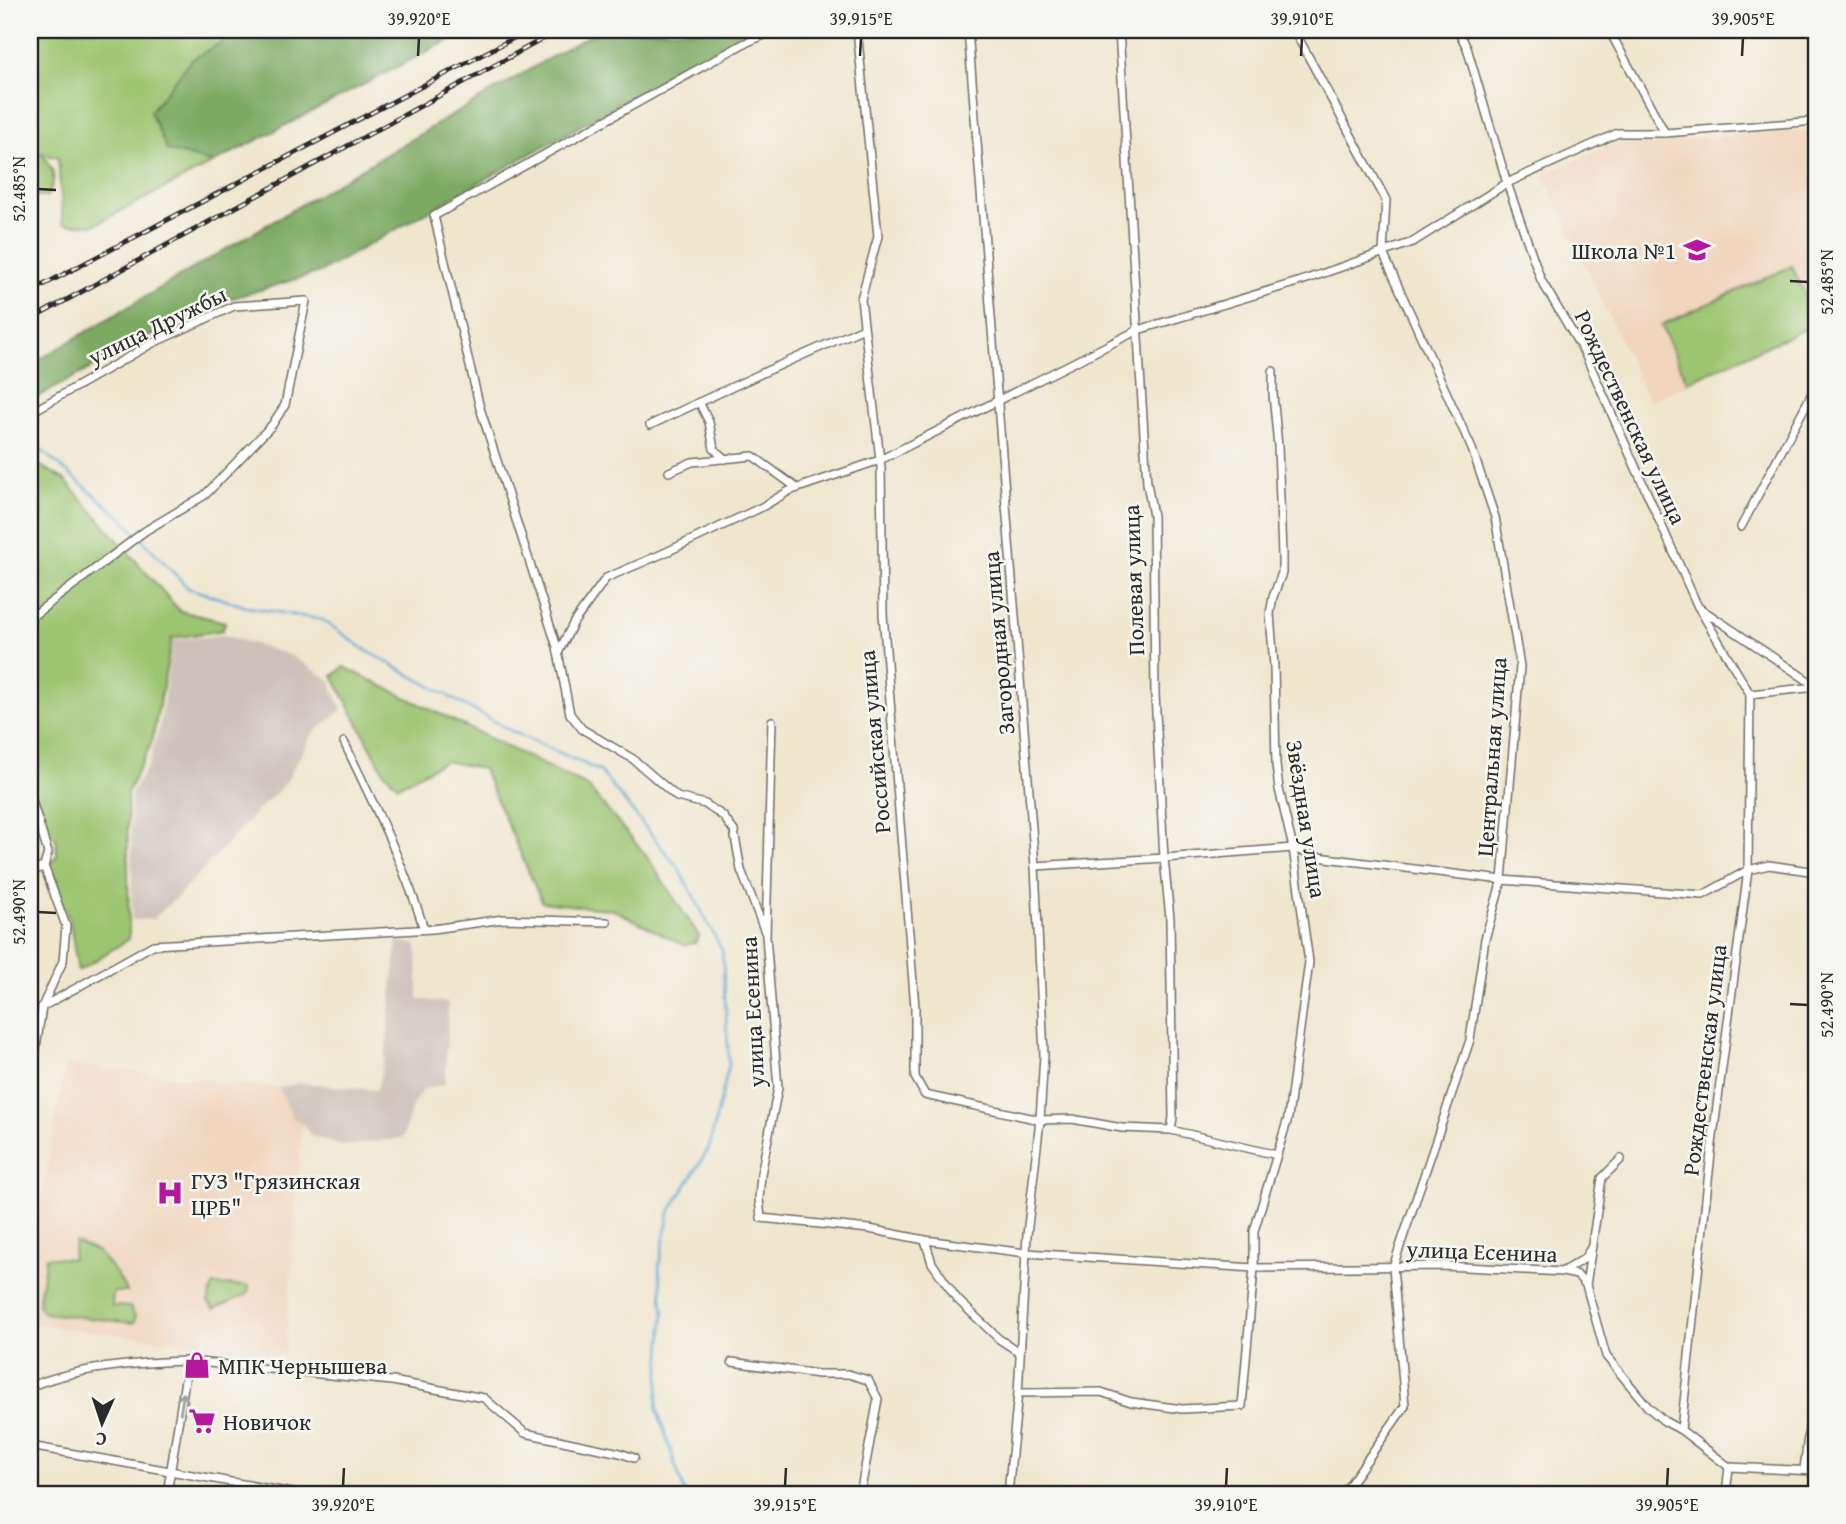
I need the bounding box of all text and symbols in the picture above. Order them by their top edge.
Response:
text: 39.920°E [387,5,451,32]
text: 39.915°E [829,5,893,32]
text: 39.910°E [1270,5,1334,32]
text: 39.905°E [1711,5,1775,32]
text: 52.485°N [5,156,32,222]
place label: Школа №1 [1572,234,1676,267]
school or university icon: Школа №1 [1682,235,1712,265]
text: 52.485°N [1813,249,1840,315]
street label: улица Дружбы [81,277,232,373]
street label: Рождественская улица [1567,304,1695,530]
street label: Полевая улица [1114,504,1152,656]
street label: Загородная улица [974,550,1022,736]
street label: Российская улица [850,649,898,835]
street label: Центральная улица [1468,656,1514,858]
street label: Звёздная улица [1278,738,1336,900]
text: 52.490°N [5,879,32,945]
street label: улица Есенина [732,936,772,1089]
street label: Рождественская улица [1673,942,1735,1178]
text: 52.490°N [1813,972,1840,1038]
place label: ГУЗ "Грязинская ЦРБ" [191,1164,361,1223]
hospital icon: ГУЗ "Грязинская ЦРБ" [155,1178,185,1208]
street label: улица Есенина [1405,1232,1558,1270]
place label: МПК Чернышева [218,1349,387,1382]
shop icon: МПК Чернышева [182,1350,212,1380]
north arrow [66,1388,136,1458]
one-way arrow [176,1392,189,1415]
place label: Новичок [223,1405,311,1438]
supermarket icon: Новичок [187,1406,217,1436]
text: С [95,1426,107,1454]
text: 39.920°E [311,1491,375,1518]
text: 39.915°E [753,1491,817,1518]
text: 39.910°E [1194,1491,1258,1518]
text: 39.905°E [1635,1491,1699,1518]

